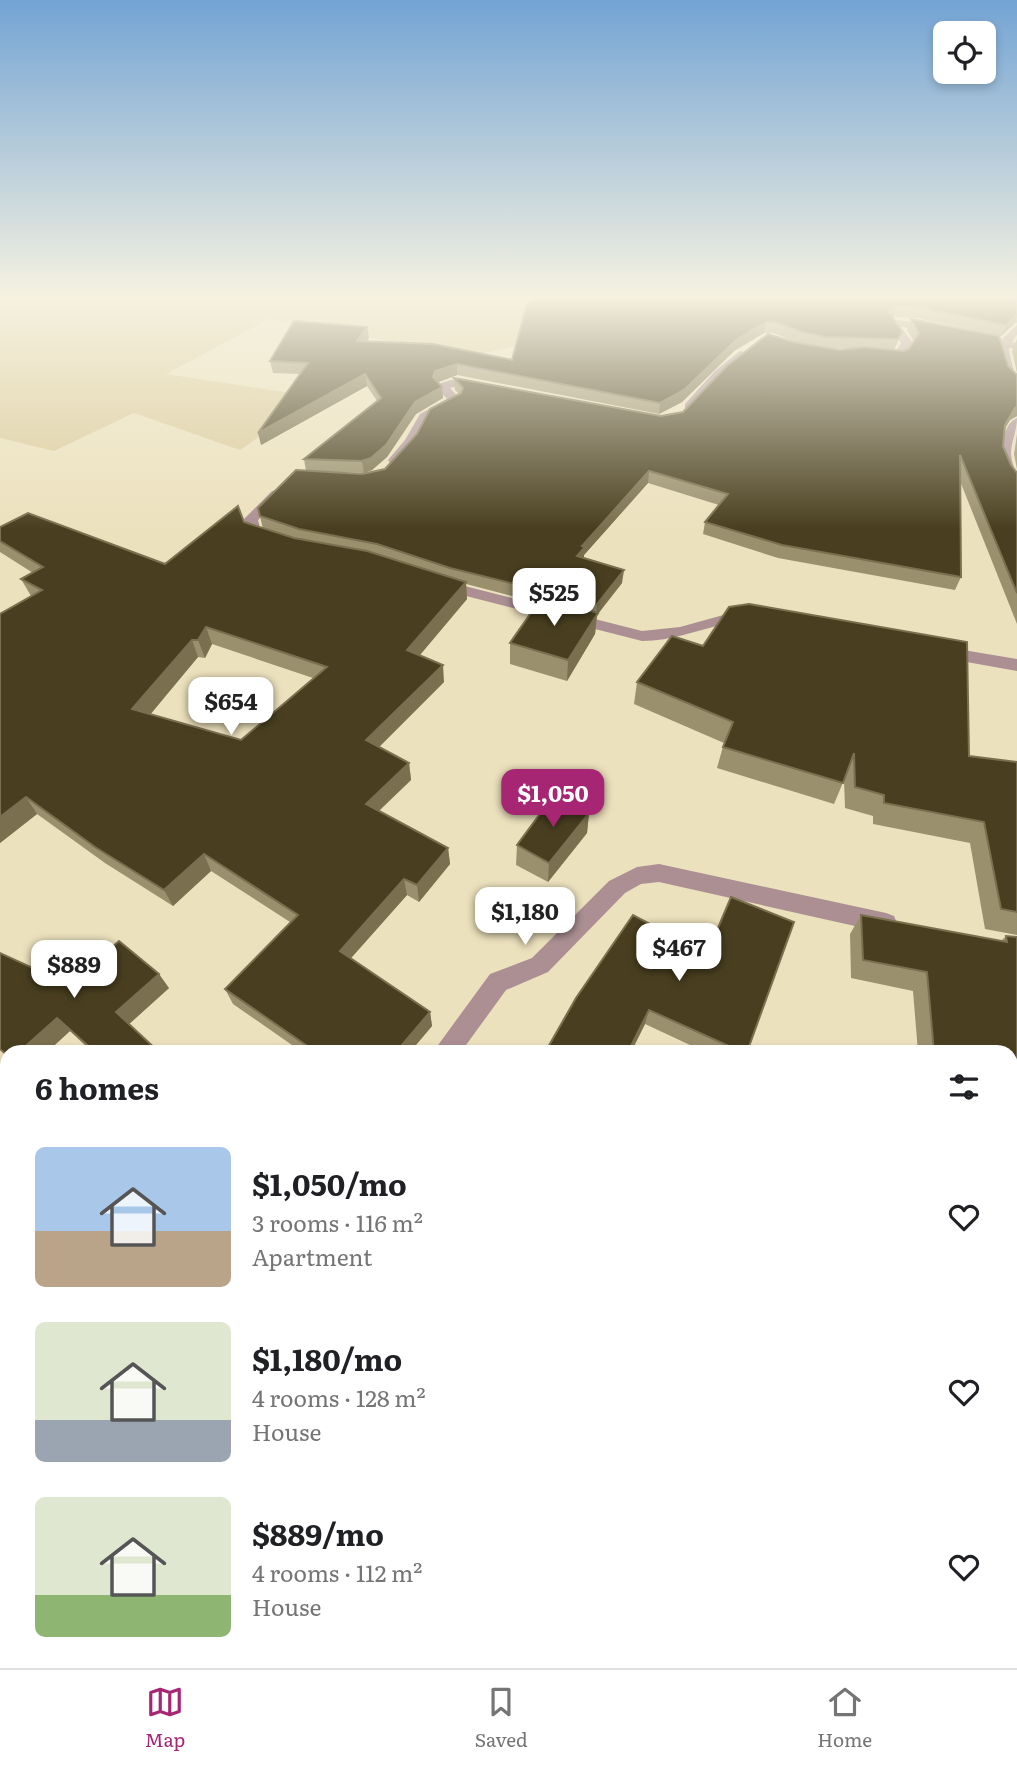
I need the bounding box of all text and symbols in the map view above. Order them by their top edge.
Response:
map controls [933,21,996,84]
button: locate [933,21,996,84]
pin: $525 [513,568,595,628]
text: $525 [529,574,579,608]
pin: $654 [190,678,272,737]
text: $654 [204,683,258,717]
pin: $1,050 [496,770,610,829]
text: $1,050 [517,775,589,809]
pin: $1,180 [468,888,582,947]
text: $1,180 [491,893,559,927]
pin: $467 [638,923,720,983]
text: $467 [652,929,706,963]
pin: $889 [33,940,115,1000]
text: $889 [47,946,101,980]
text: 6 homes [35,1065,159,1109]
icon: filters [945,1068,983,1106]
text: $1,050/mo [252,1161,407,1205]
icon: home [91,1175,175,1259]
icon: heart [945,1198,983,1236]
text: 3 rooms · 116 m² [252,1205,423,1239]
text: Apartment [252,1239,372,1273]
text: $1,180/mo [252,1336,402,1380]
icon: home [91,1350,175,1434]
icon: heart [945,1373,983,1411]
text: 4 rooms · 128 m² [252,1380,426,1414]
text: House [252,1414,321,1448]
text: $889/mo [252,1511,384,1555]
icon: home [91,1525,175,1609]
icon: heart [945,1548,983,1586]
text: 4 rooms · 112 m² [252,1555,422,1589]
text: House [252,1589,321,1623]
tab: Map [145,1683,185,1753]
tab: Saved [475,1683,528,1753]
tab: Home [817,1683,872,1753]

